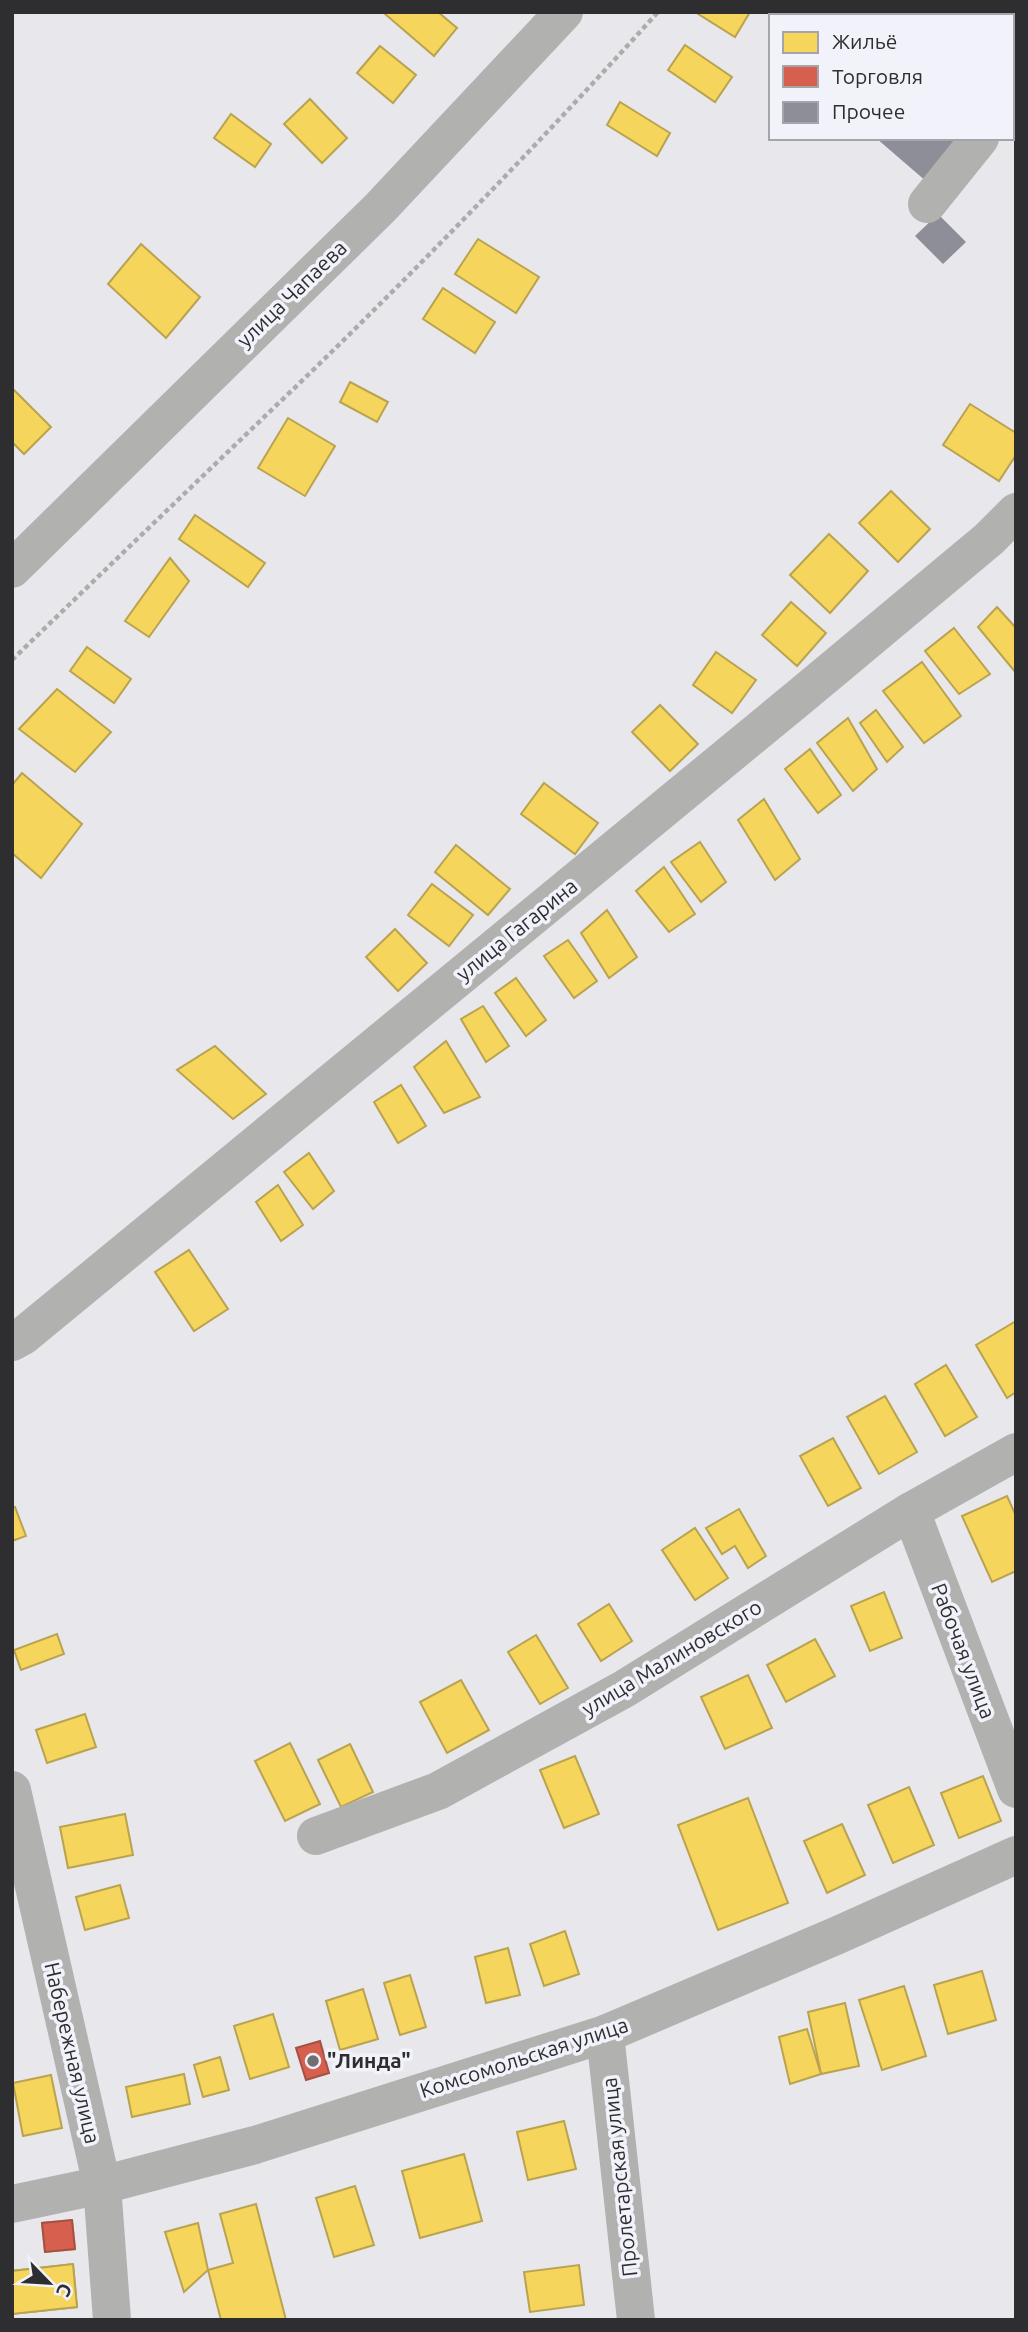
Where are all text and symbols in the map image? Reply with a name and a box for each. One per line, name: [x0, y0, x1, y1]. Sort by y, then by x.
legend: [769, 14, 1014, 140]
text: Жильё: [832, 29, 897, 53]
text: Торговля: [832, 64, 923, 88]
text: Прочее: [832, 99, 905, 123]
street label: улица Чапаева: [232, 235, 351, 352]
street label: улица Гагарина: [451, 873, 582, 985]
street label: Рабочая улица: [927, 1580, 1001, 1722]
street label: улица Малиновского: [577, 1594, 766, 1720]
street label: Набережная улица: [40, 1960, 106, 2146]
street label: Комсомольская улица: [416, 2012, 631, 2102]
place label: "Линда": [327, 2048, 411, 2072]
marker: "Линда": [305, 2053, 321, 2069]
street label: Пролетарская улица: [597, 2076, 641, 2278]
north arrow: [14, 2248, 84, 2318]
text: С: [52, 2280, 77, 2300]

